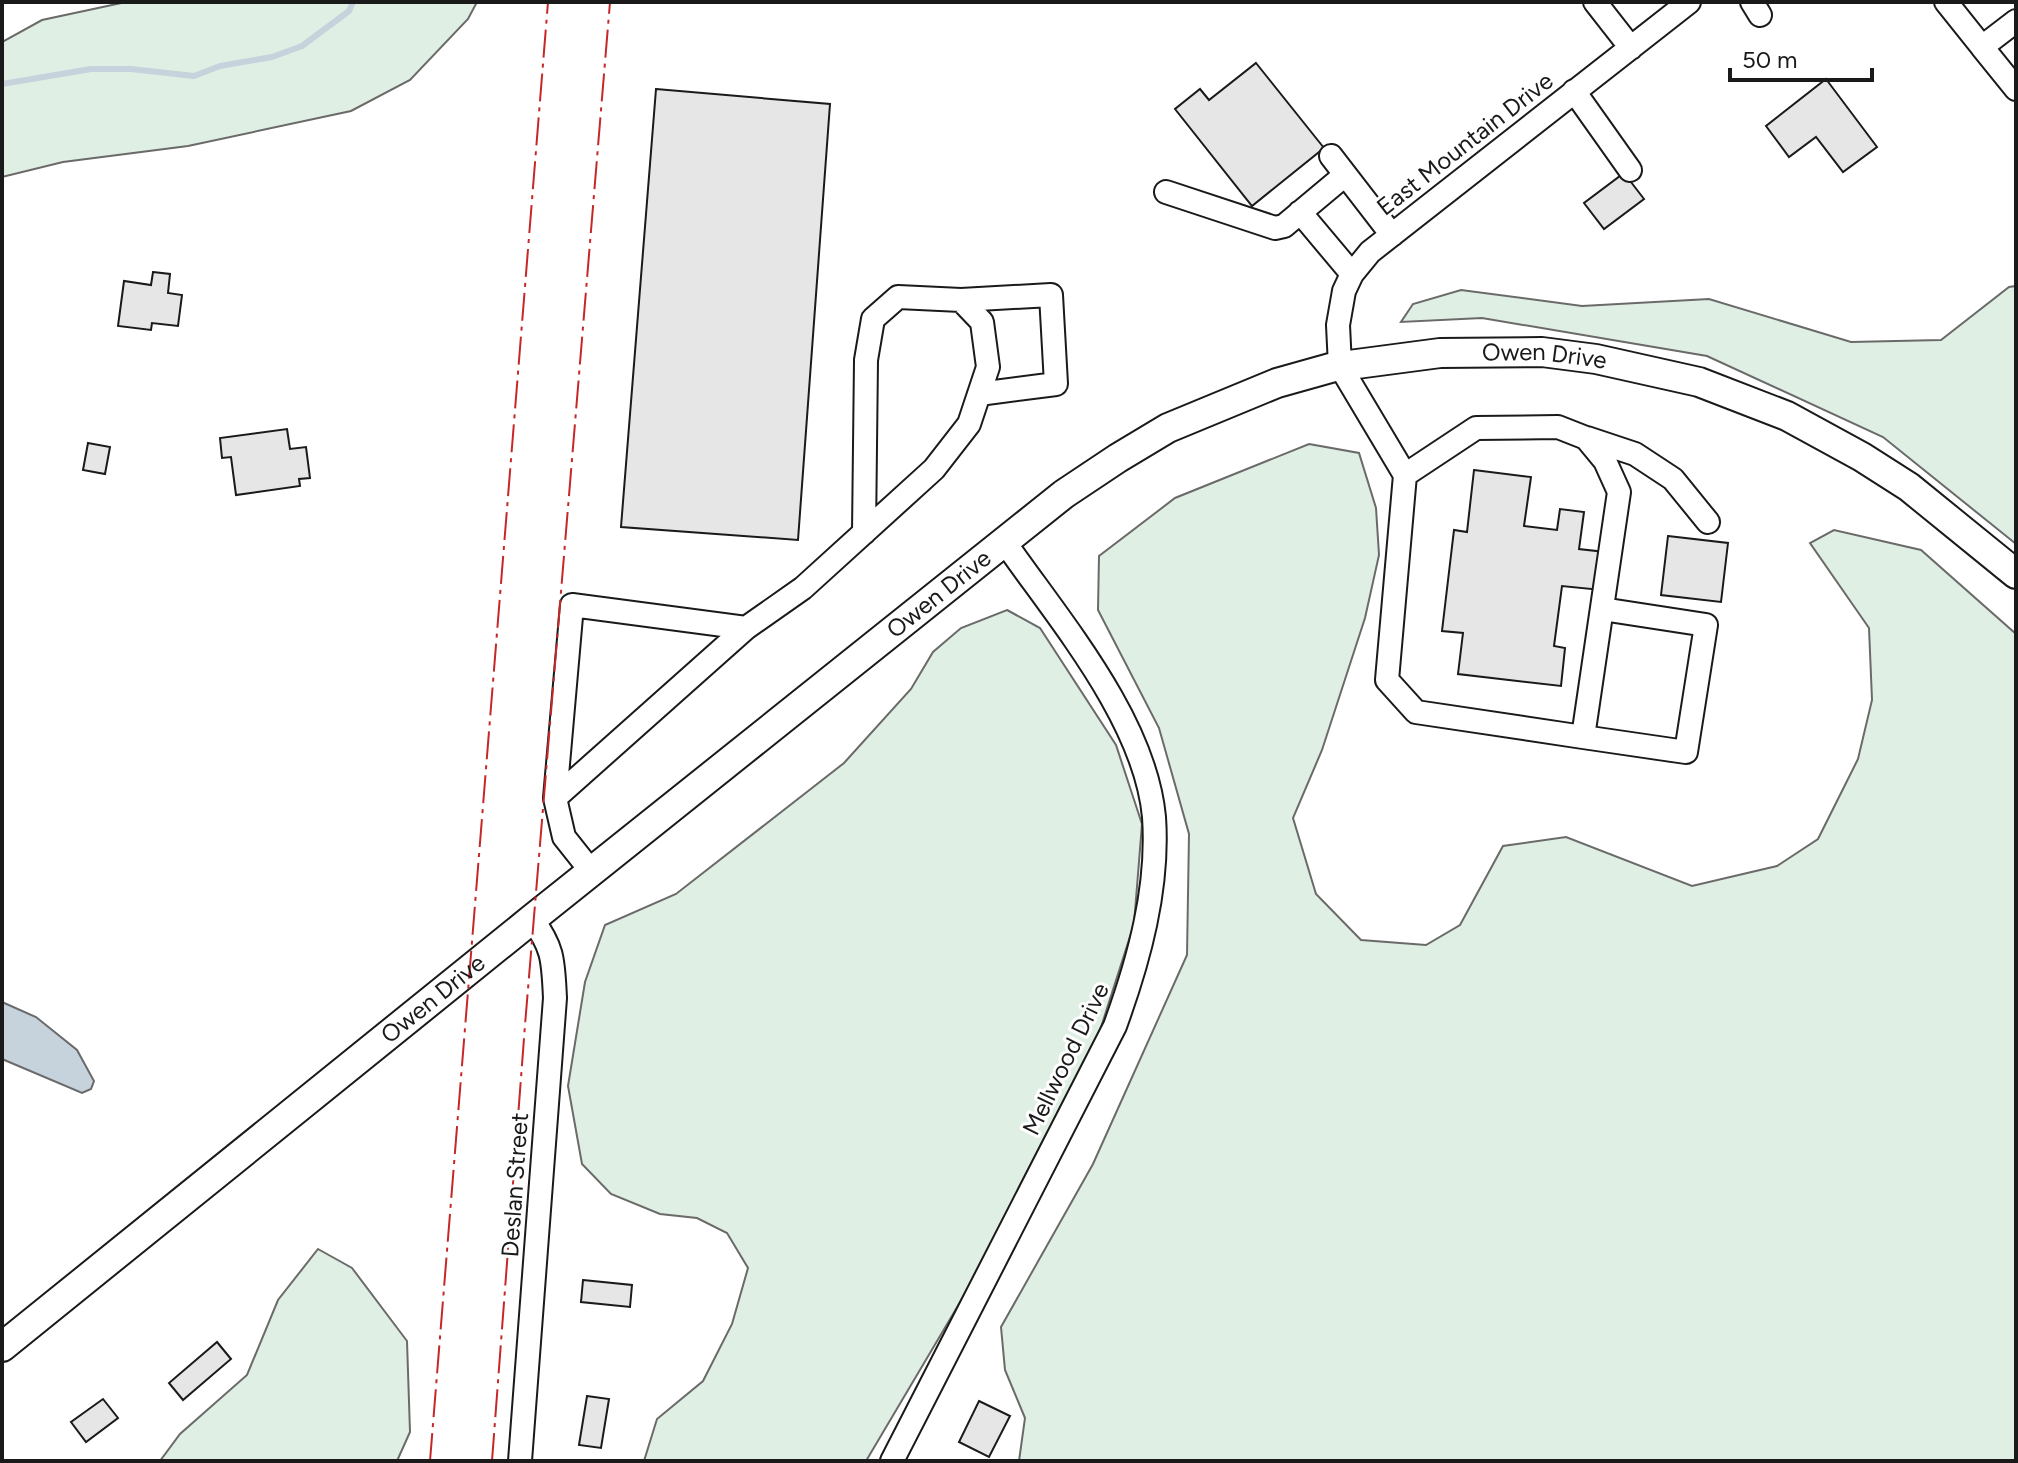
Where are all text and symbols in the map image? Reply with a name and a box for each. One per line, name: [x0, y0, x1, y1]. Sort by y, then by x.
scale bar: [1730, 32, 1872, 82]
text: 50 m: [1742, 45, 1798, 74]
street label: East Mountain Drive: [1371, 66, 1558, 221]
street label: Owen Drive: [1482, 337, 1610, 375]
street label: Owen Drive: [881, 543, 997, 644]
street label: Owen Drive: [375, 948, 490, 1049]
street label: Mellwood Drive: [1016, 978, 1115, 1140]
street label: Deslan Street: [495, 1112, 534, 1258]

